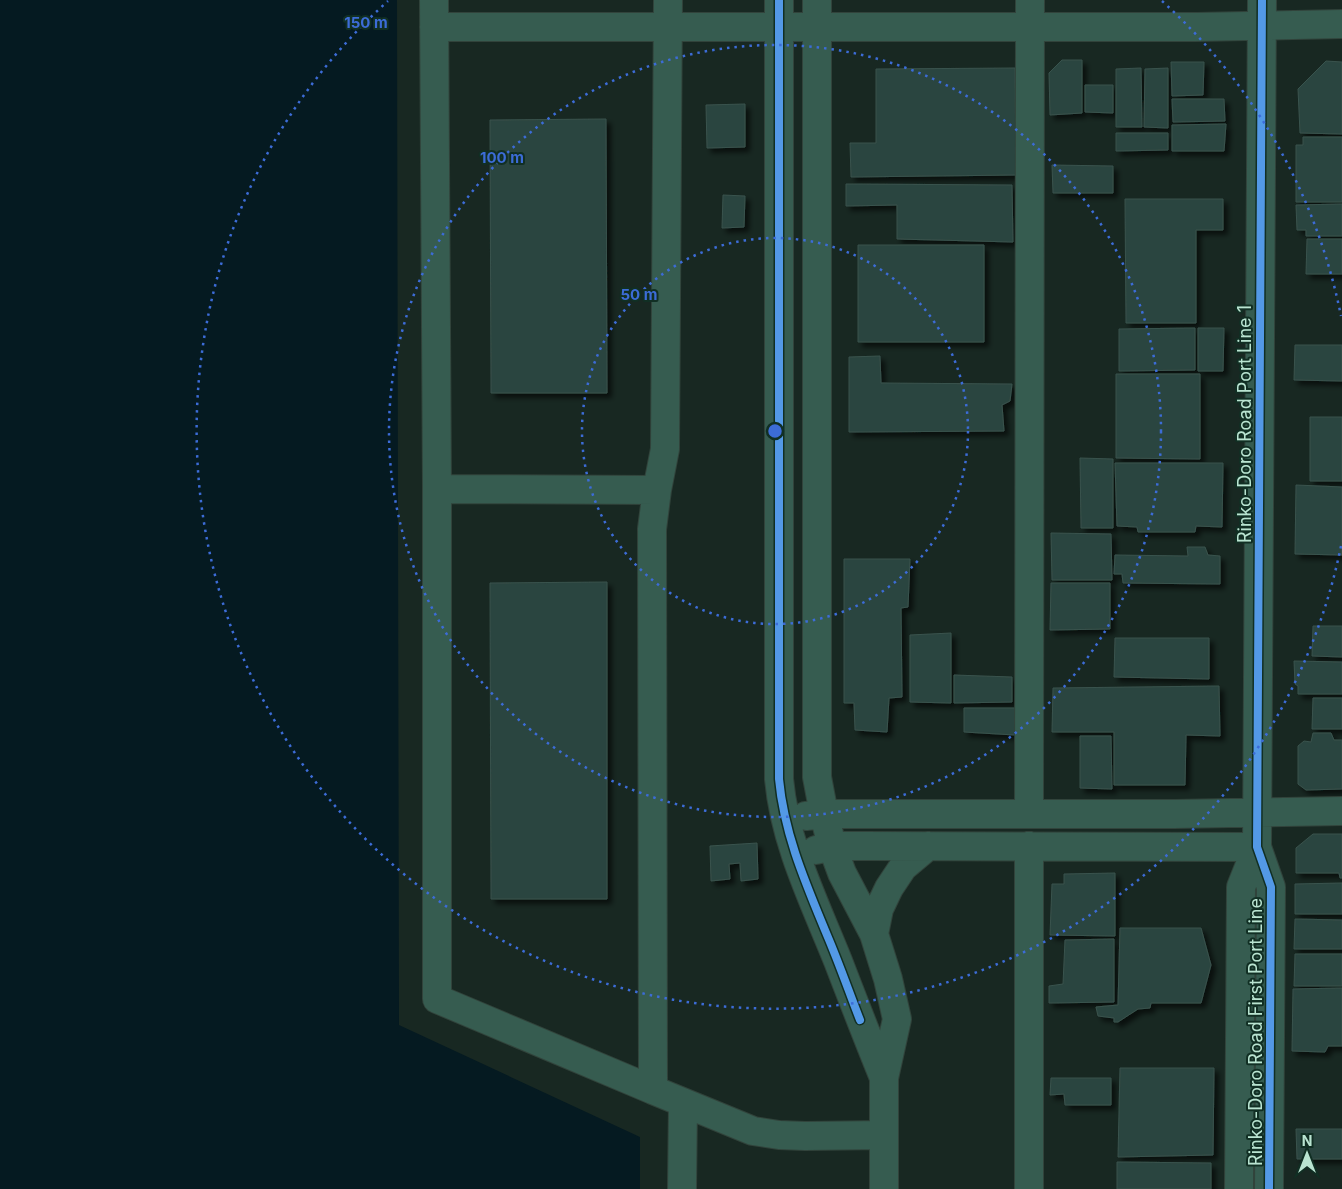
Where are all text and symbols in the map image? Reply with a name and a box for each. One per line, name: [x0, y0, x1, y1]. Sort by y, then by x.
text: 150 m: [344, 13, 388, 32]
text: 100 m: [480, 148, 524, 167]
text: 50 m: [621, 285, 657, 304]
street label: Rinko-Doro Road Port Line 1: [1234, 305, 1255, 543]
centre of rings: [766, 422, 784, 440]
street label: Rinko-Doro Road First Port Line: [1245, 898, 1266, 1166]
north arrow: [1282, 1129, 1332, 1179]
text: N: [1302, 1132, 1312, 1149]

